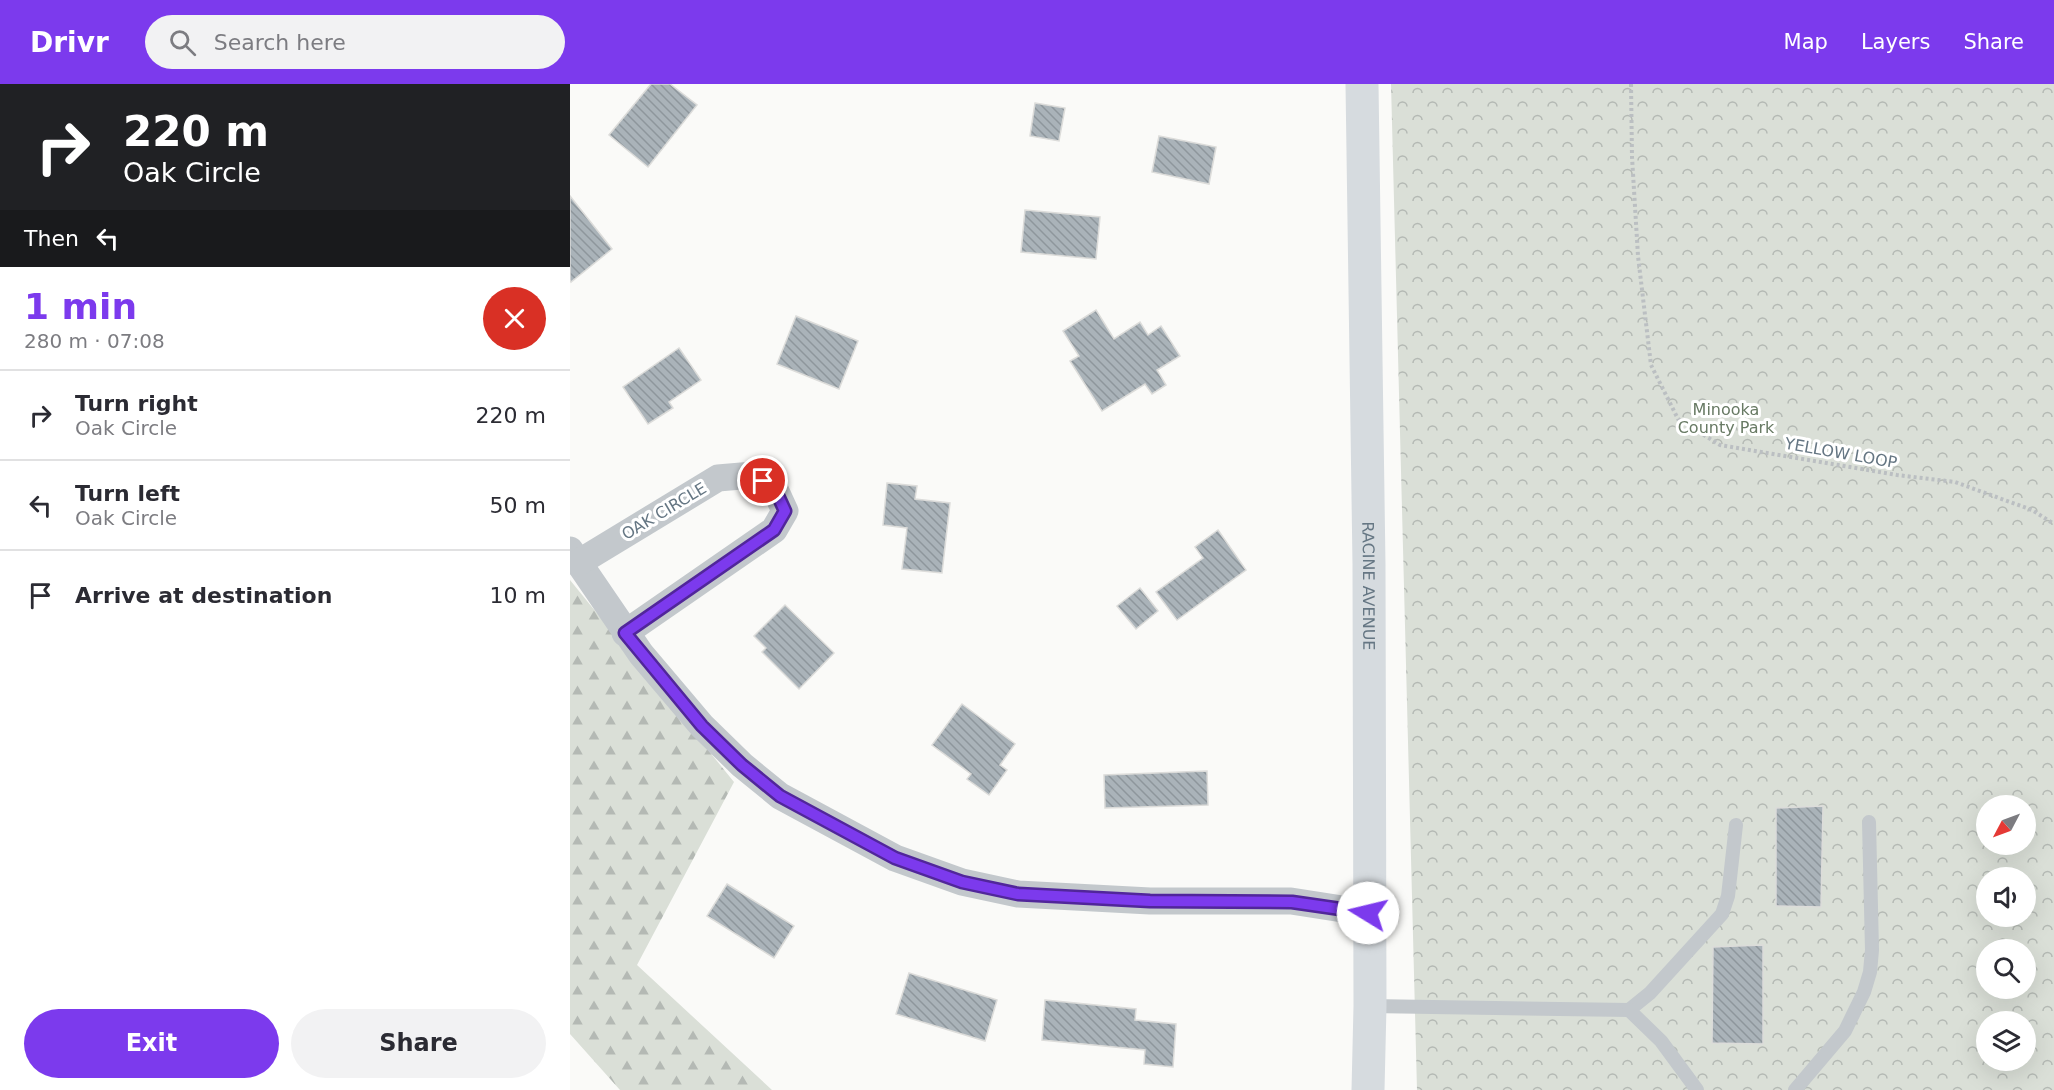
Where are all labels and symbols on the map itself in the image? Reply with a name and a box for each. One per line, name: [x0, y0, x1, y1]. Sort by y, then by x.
park label: Minooka County Park: [1678, 400, 1775, 437]
street label: YELLOW LOOP: [1782, 434, 1899, 472]
pin: [737, 455, 788, 506]
street label: OAK CIRCLE: [618, 478, 710, 544]
street label: RACINE AVENUE: [1359, 521, 1379, 650]
north arrow: [1976, 795, 2036, 855]
position arrow: [1336, 881, 1400, 945]

